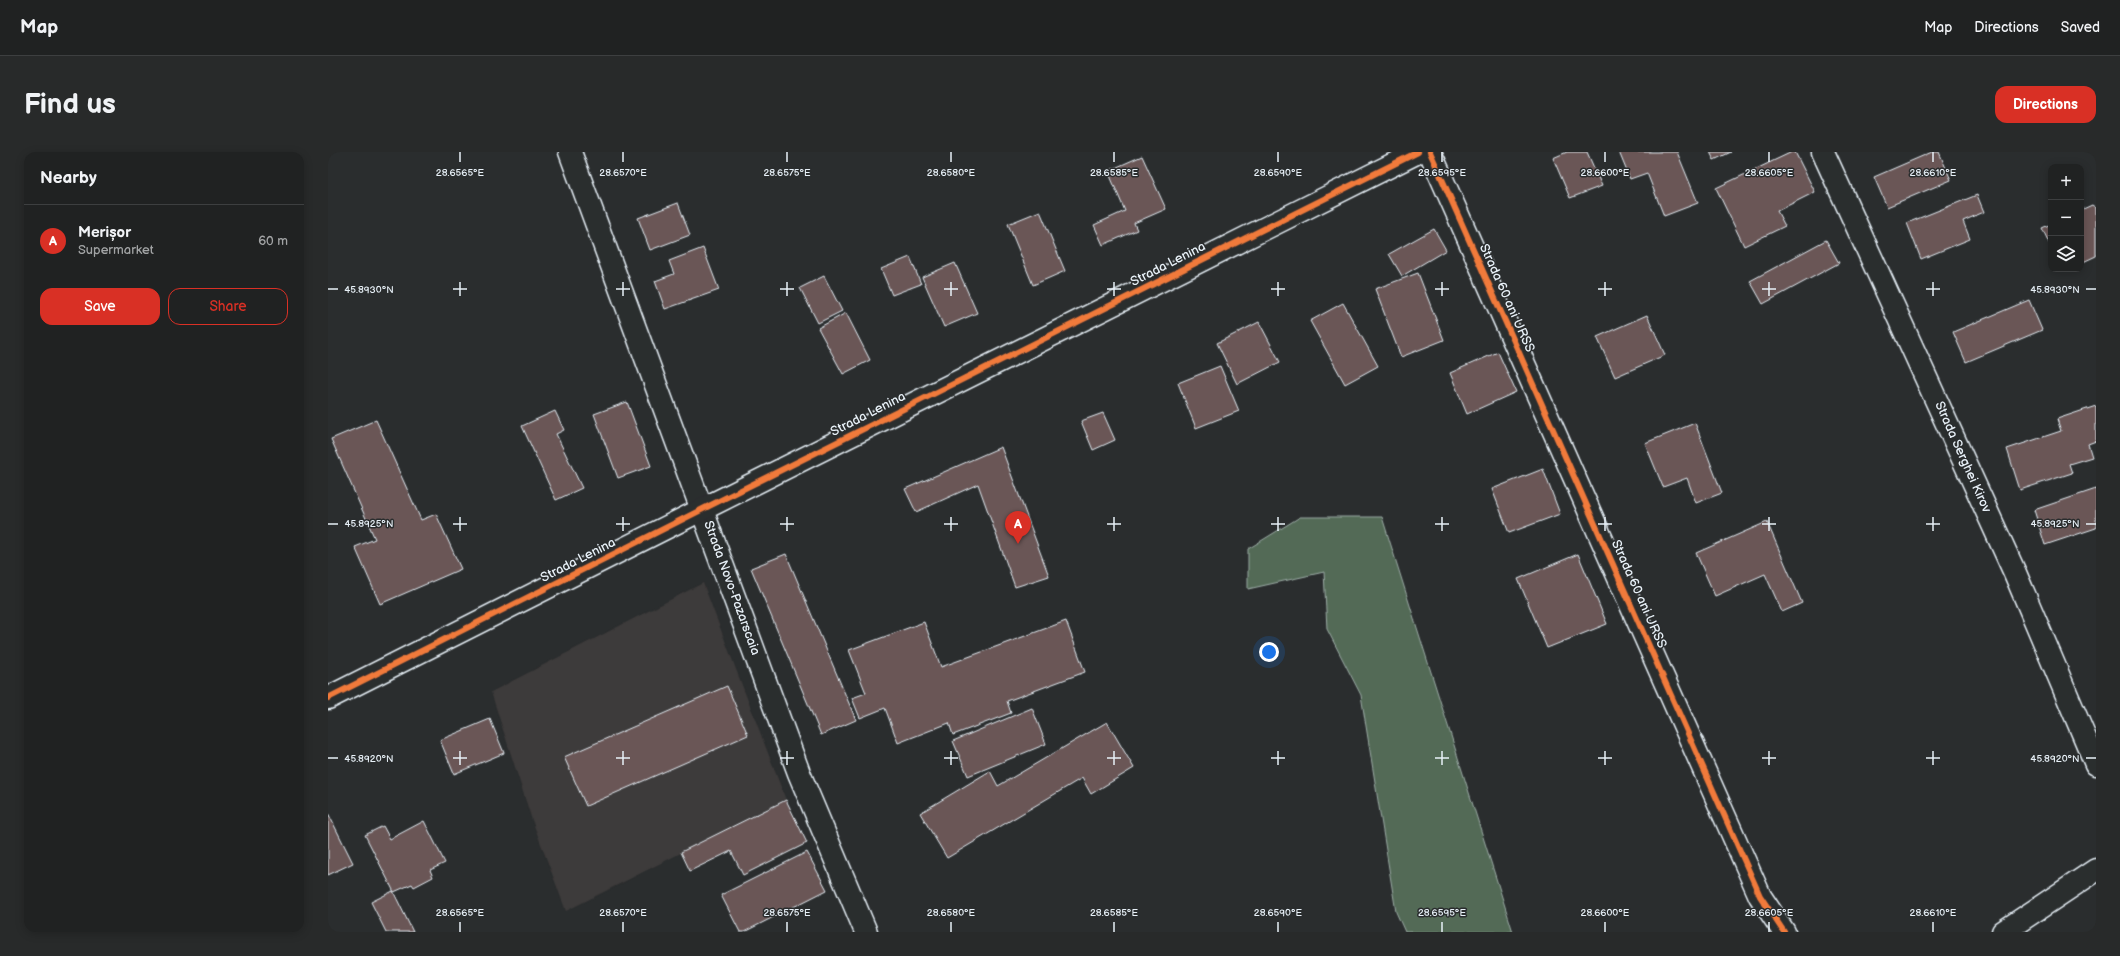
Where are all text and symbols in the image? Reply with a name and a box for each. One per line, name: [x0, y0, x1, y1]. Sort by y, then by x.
text: Map: [20, 16, 58, 39]
text: Map: [1924, 19, 1952, 36]
text: Directions: [1974, 19, 2039, 36]
text: Saved: [2061, 19, 2100, 36]
button: Directions: [1995, 86, 2096, 123]
text: Find us: [24, 88, 116, 121]
map controls: [2048, 164, 2084, 272]
button: +: [2048, 164, 2084, 200]
text: 28.6565°E: [436, 167, 485, 179]
text: 28.6570°E: [599, 167, 647, 179]
text: 28.6575°E: [763, 167, 811, 179]
text: 28.6580°E: [927, 167, 976, 179]
text: 28.6585°E: [1090, 167, 1138, 179]
text: 28.6590°E: [1254, 167, 1303, 179]
text: 28.6595°E: [1418, 167, 1466, 179]
text: 28.6600°E: [1581, 167, 1630, 179]
text: 28.6605°E: [1745, 167, 1794, 179]
text: 28.6610°E: [1910, 167, 1957, 179]
text: Nearby: [40, 168, 97, 188]
button: −: [2048, 200, 2084, 236]
text: Merișor: [78, 223, 131, 242]
text: A: [49, 233, 57, 249]
text: 60 m: [258, 233, 288, 249]
button: layers: [2048, 236, 2084, 272]
street label: Strada Lenina: [1128, 238, 1208, 290]
street label: Strada 60 ani URSS: [1476, 241, 1538, 355]
text: Supermarket: [78, 242, 154, 258]
text: 45.8930°N: [344, 284, 394, 296]
text: 45.8930°N: [2030, 284, 2080, 296]
button: Save: [40, 288, 160, 325]
button: Share: [168, 288, 288, 325]
street label: Strada Lenina: [828, 388, 908, 440]
street label: Strada Serghei Kirov: [1931, 399, 1995, 516]
pin: A: [1005, 511, 1031, 544]
text: 45.8925°N: [344, 518, 394, 530]
text: 45.8925°N: [2030, 518, 2080, 530]
street label: Strada Novo-Pazarscaia: [700, 519, 764, 657]
street label: Strada Lenina: [538, 534, 618, 586]
street label: Strada 60 ani URSS: [1608, 537, 1670, 651]
your location: [1259, 642, 1279, 662]
text: 45.8920°N: [344, 753, 394, 765]
text: 45.8920°N: [2030, 753, 2080, 765]
text: 28.6565°E: [436, 907, 485, 919]
text: 28.6570°E: [599, 907, 647, 919]
text: 28.6575°E: [763, 907, 811, 919]
text: 28.6580°E: [927, 907, 976, 919]
text: 28.6585°E: [1090, 907, 1138, 919]
text: 28.6590°E: [1254, 907, 1303, 919]
text: 28.6595°E: [1418, 907, 1466, 919]
text: 28.6600°E: [1581, 907, 1630, 919]
text: 28.6605°E: [1745, 907, 1794, 919]
text: 28.6610°E: [1910, 907, 1957, 919]

